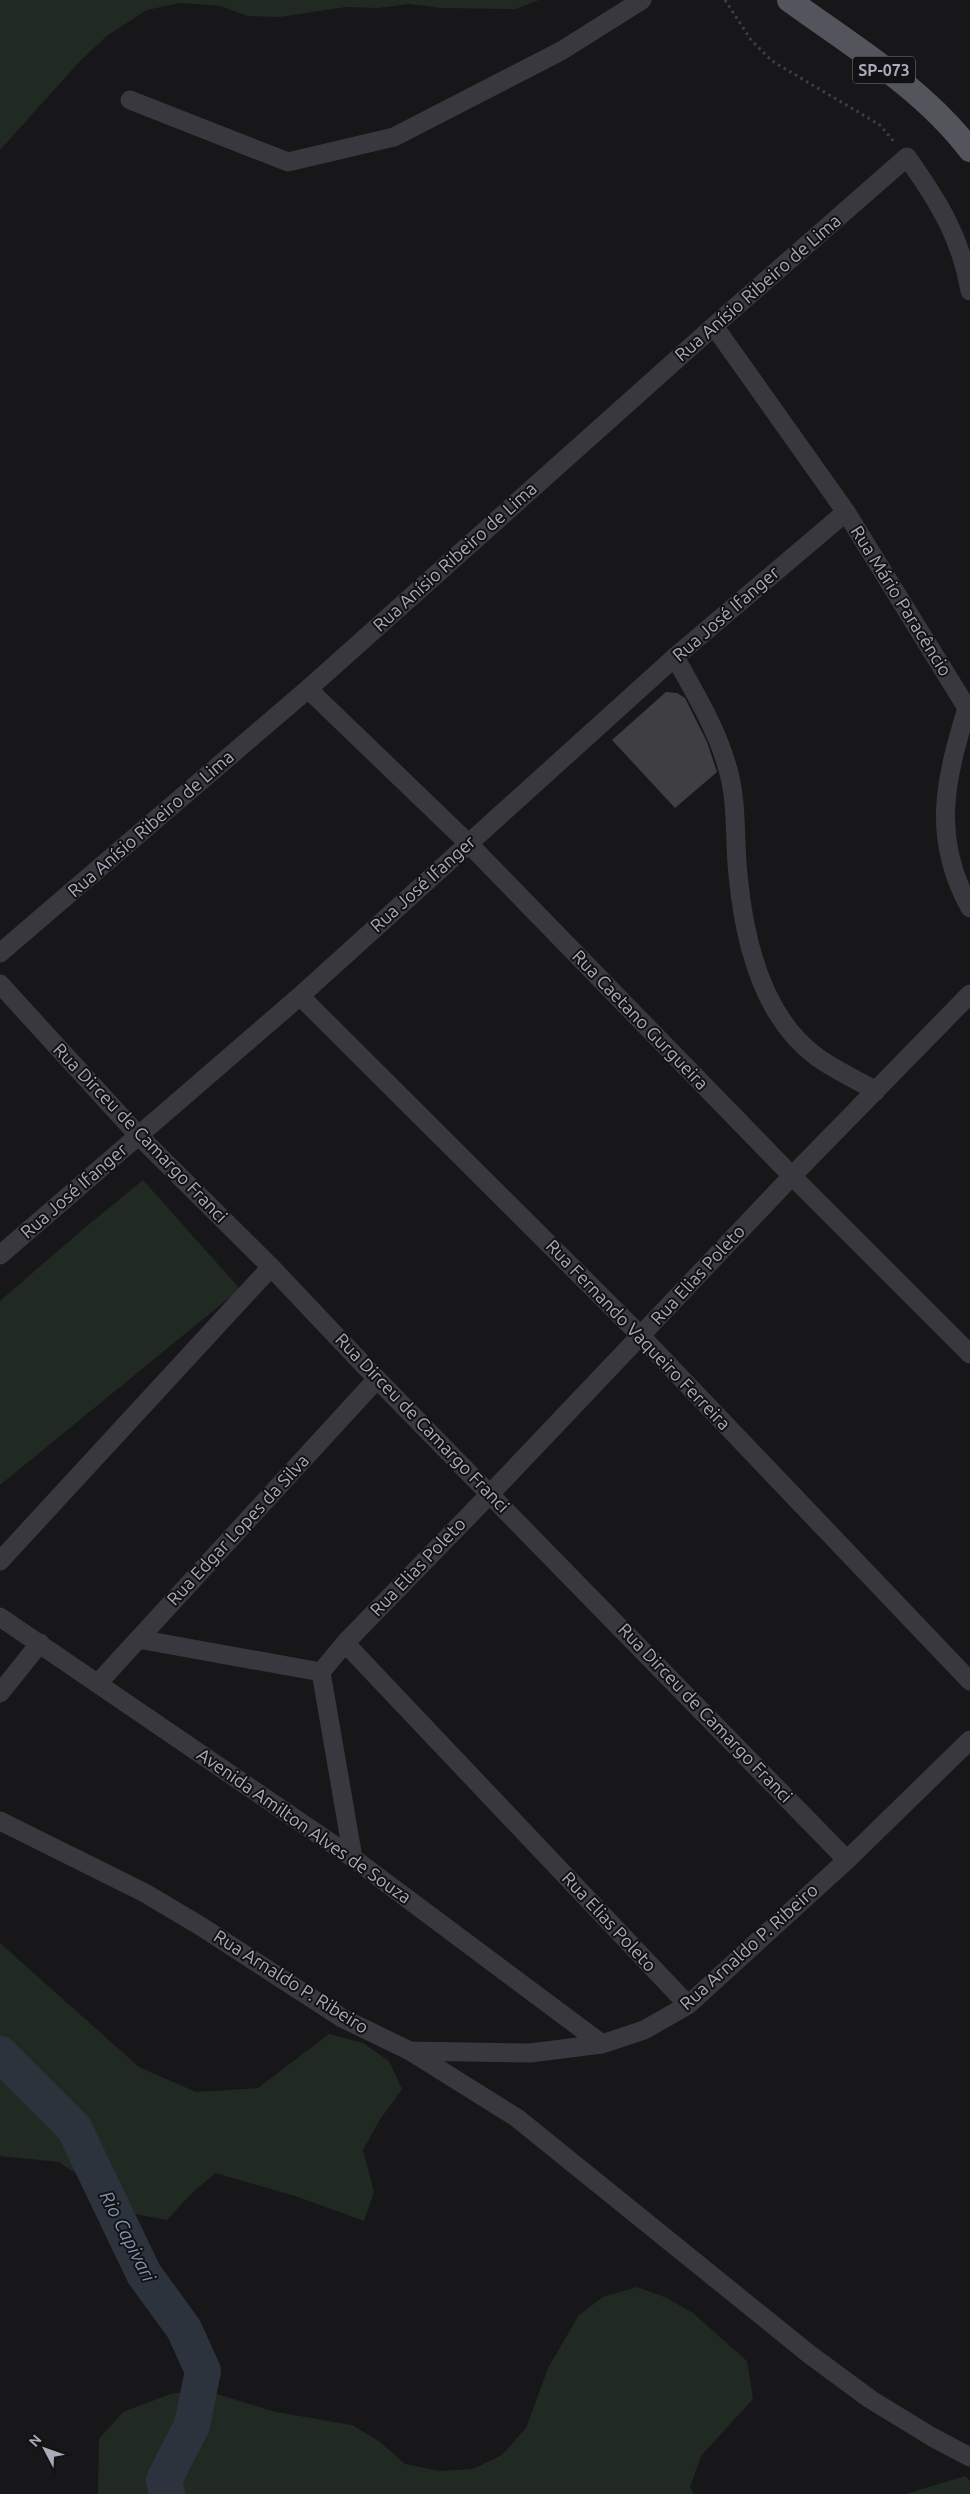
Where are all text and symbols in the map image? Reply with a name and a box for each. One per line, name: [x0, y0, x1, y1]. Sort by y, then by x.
road number: SP-073: [853, 56, 915, 84]
street label: Rua Anísio Ribeiro de Lima: [670, 210, 844, 365]
street label: Rua Anísio Ribeiro de Lima: [369, 478, 540, 635]
street label: Rua Mário Paracêncio: [847, 522, 956, 679]
street label: Rua José Ifanger: [668, 562, 783, 665]
street label: Rua Anísio Ribeiro de Lima: [63, 746, 237, 901]
street label: Rua José Ifanger: [366, 831, 479, 936]
street label: Rua Caetano Gurgueira: [569, 945, 713, 1093]
street label: Rua Dirceu de Camargo Franci: [50, 1039, 232, 1226]
street label: Rua José Ifanger: [16, 1139, 131, 1242]
street label: Rua Elias Poleto: [646, 1220, 748, 1328]
street label: Rua Fernando Vaqueiro Ferreira: [542, 1235, 735, 1433]
street label: Rua Dirceu de Camargo Franci: [332, 1329, 514, 1516]
street label: Rua Edgar Lopes da Silva: [162, 1450, 312, 1609]
street label: Rua Elias Poleto: [365, 1513, 469, 1619]
street label: Rua Dirceu de Camargo Franci: [615, 1619, 797, 1806]
street label: Avenida Amilton Alves de Souza: [194, 1743, 415, 1907]
street label: Rua Elias Poleto: [559, 1867, 661, 1975]
street label: Rua Arnaldo P. Ribeiro: [675, 1879, 821, 2013]
street label: Rua Arnaldo P. Ribeiro: [211, 1925, 372, 2037]
water label: Rio Capivari: [96, 2187, 161, 2286]
north arrow: [20, 2424, 70, 2474]
text: N: [26, 2431, 45, 2450]

